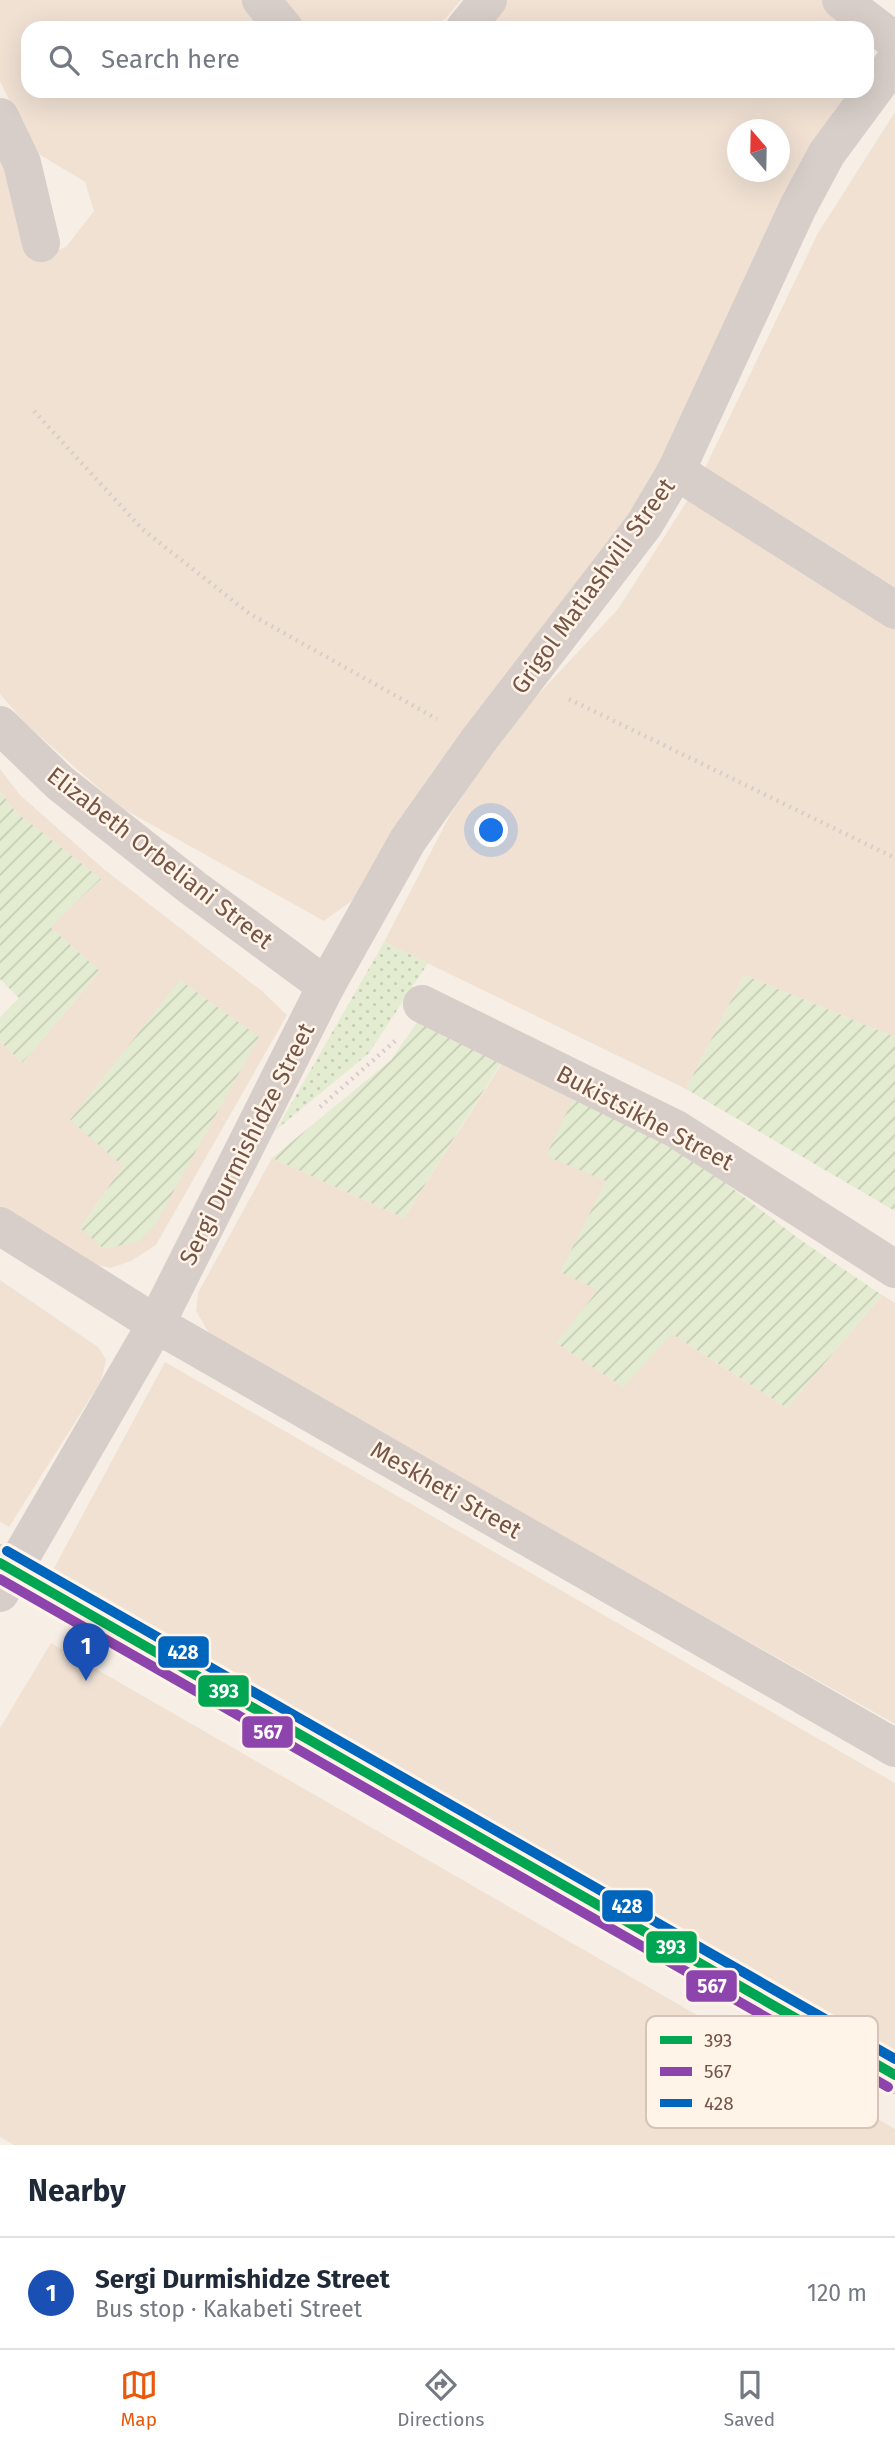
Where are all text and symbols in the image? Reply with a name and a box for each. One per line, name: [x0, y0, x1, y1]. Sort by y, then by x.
search box: [21, 21, 874, 98]
icon: search: [45, 41, 83, 79]
text: Search here: [101, 44, 240, 75]
north arrow: [727, 119, 790, 182]
street label: Grigol Matiashvili Street: [505, 472, 681, 699]
street label: Elizabeth Orbeliani Street: [42, 761, 279, 955]
your location: [474, 813, 508, 847]
street label: Sergi Durmishidze Street: [174, 1018, 320, 1270]
street label: Bukistsikhe Street: [552, 1060, 739, 1177]
street label: Meskheti Street: [366, 1436, 527, 1545]
pin: 1: [63, 1623, 109, 1681]
line badge: 428: [157, 1635, 210, 1669]
text: 428: [167, 1641, 199, 1664]
line badge: 393: [197, 1674, 250, 1708]
text: 393: [208, 1680, 239, 1703]
line badge: 567: [241, 1715, 294, 1749]
text: 567: [253, 1721, 283, 1744]
line badge: 428: [601, 1889, 654, 1923]
text: 428: [611, 1895, 643, 1918]
line badge: 393: [645, 1930, 698, 1964]
text: 393: [655, 1936, 686, 1959]
line badge: 567: [685, 1969, 738, 2003]
text: 567: [697, 1975, 727, 1998]
legend: [646, 2016, 878, 2128]
text: 393: [704, 2029, 732, 2052]
text: 567: [704, 2060, 732, 2083]
text: 428: [704, 2092, 734, 2115]
text: Nearby: [28, 2173, 126, 2209]
text: Sergi Durmishidze Street: [95, 2264, 390, 2295]
text: 1: [46, 2279, 56, 2307]
text: 120 m: [807, 2279, 867, 2307]
text: Bus stop · Kakabeti Street: [95, 2295, 362, 2323]
tab: Map: [120, 2366, 158, 2431]
tab: Directions: [397, 2366, 484, 2431]
tab: Saved: [724, 2366, 775, 2431]

